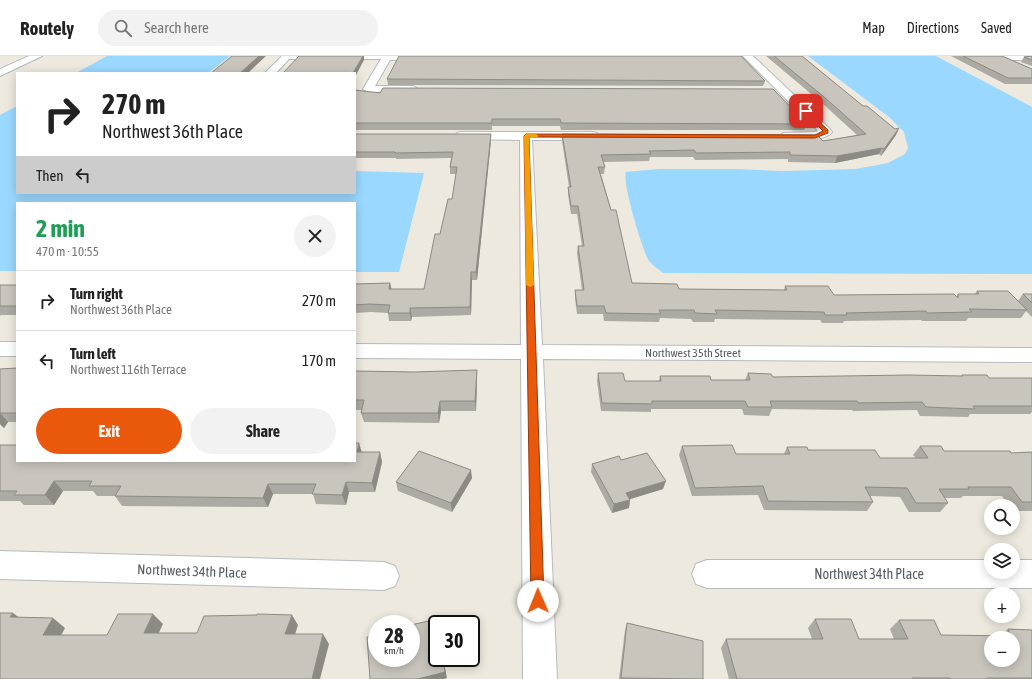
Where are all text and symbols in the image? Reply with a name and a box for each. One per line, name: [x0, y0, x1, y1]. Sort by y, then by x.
search box: [98, 10, 378, 46]
text: Routely: [20, 17, 74, 39]
icon: search: [112, 17, 134, 39]
text: Search here: [144, 19, 209, 36]
text: Map: [862, 20, 885, 36]
text: Directions: [907, 20, 959, 36]
text: Saved: [981, 20, 1012, 36]
icon: right: [36, 88, 88, 140]
text: 270 m: [102, 88, 165, 120]
pin: [789, 94, 823, 128]
icon: arrive: [795, 100, 817, 122]
text: Northwest 36th Place: [102, 121, 243, 142]
icon: left: [72, 164, 94, 186]
text: Then: [36, 167, 64, 184]
text: 2 min: [36, 215, 85, 242]
button: close: [294, 215, 336, 257]
text: 470 m · 10:55: [36, 244, 99, 259]
text: Turn right: [70, 285, 123, 302]
icon: right: [36, 290, 58, 312]
text: 270 m: [302, 292, 336, 309]
text: Northwest 36th Place: [70, 302, 172, 317]
text: Turn left: [70, 345, 116, 362]
street label: Northwest 35th Street: [645, 346, 741, 360]
icon: left: [36, 350, 58, 372]
text: 170 m: [302, 352, 336, 369]
text: Northwest 116th Terrace: [70, 362, 186, 377]
button: Exit: [36, 408, 182, 454]
button: Share: [190, 408, 336, 454]
map controls: [984, 499, 1020, 667]
button: search: [984, 499, 1020, 535]
button: layers: [984, 543, 1020, 579]
street label: Northwest 34th Place: [137, 561, 247, 581]
street label: Northwest 34th Place: [814, 566, 924, 582]
position arrow: [517, 580, 559, 622]
button: +: [984, 587, 1020, 623]
speed limit sign: 30: [428, 615, 480, 667]
text: 28: [385, 624, 403, 647]
button: −: [984, 631, 1020, 667]
text: km/h: [384, 645, 404, 656]

